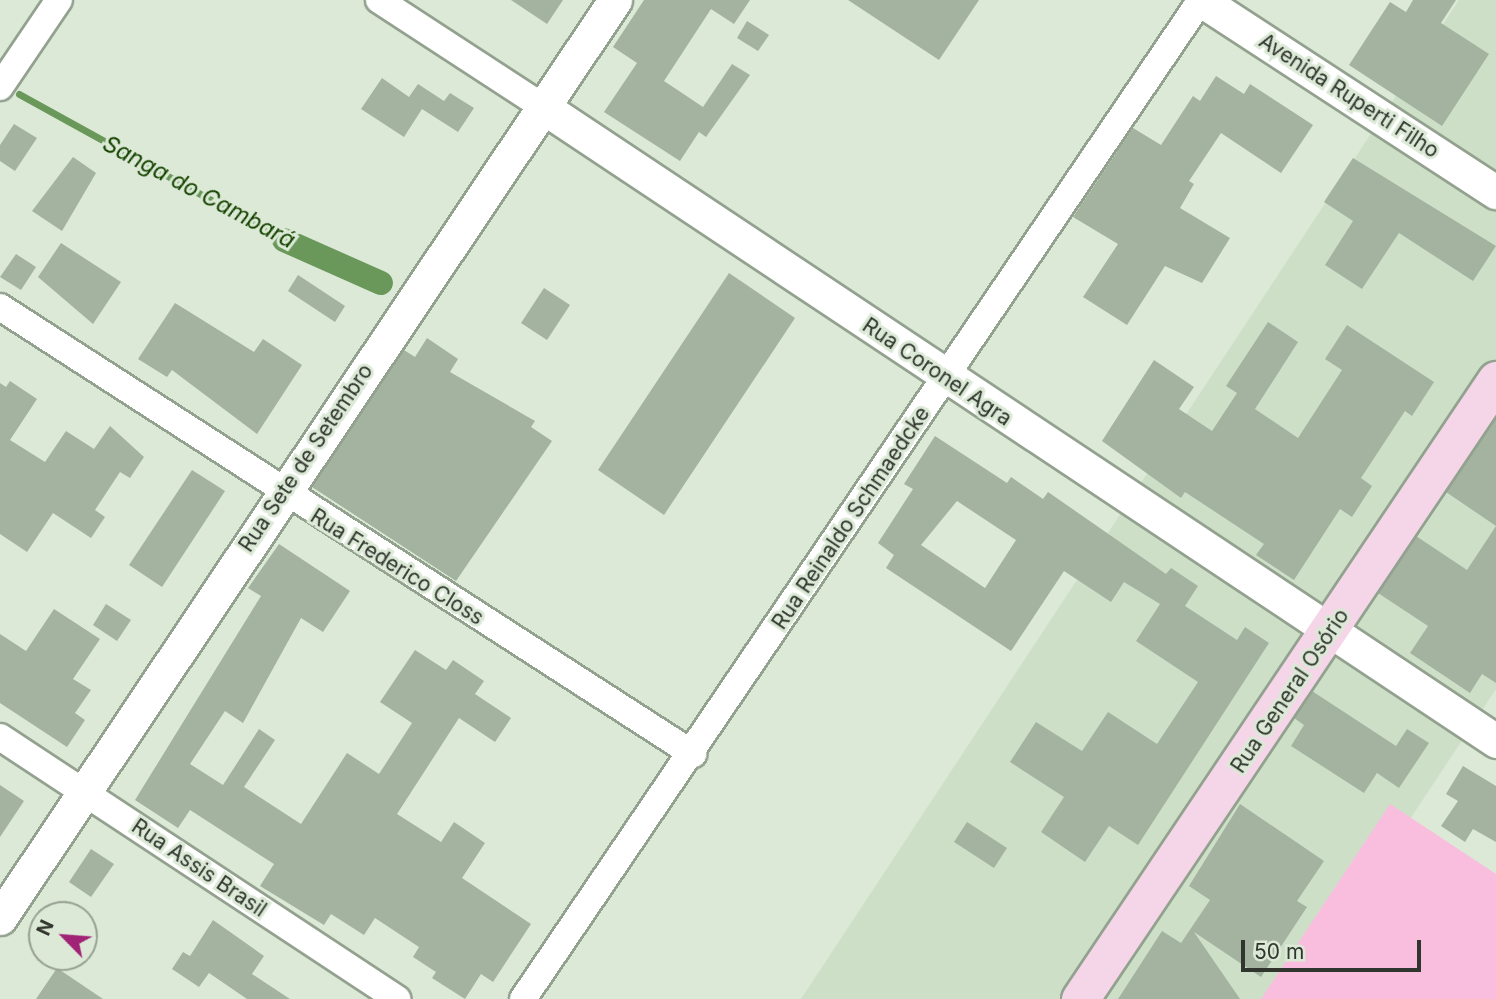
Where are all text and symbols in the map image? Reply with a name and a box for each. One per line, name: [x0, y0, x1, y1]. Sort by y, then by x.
street label: Avenida Ruperti Filho: [1254, 28, 1444, 164]
water label: Sanga do Cambará: [98, 130, 300, 254]
street label: Rua Coronel Agra: [858, 313, 1016, 431]
street label: Rua Sete de Setembro: [234, 359, 378, 557]
street label: Rua Reinaldo Schmaedcke: [767, 402, 935, 634]
street label: Rua Frederico Closs: [306, 504, 488, 630]
street label: Rua General Osório: [1226, 604, 1354, 778]
street label: Rua Assis Brasil: [127, 814, 271, 922]
north arrow: [28, 901, 98, 971]
text: N: [32, 916, 59, 939]
scale bar: [1244, 926, 1424, 970]
text: 50 m: [1254, 939, 1304, 964]

